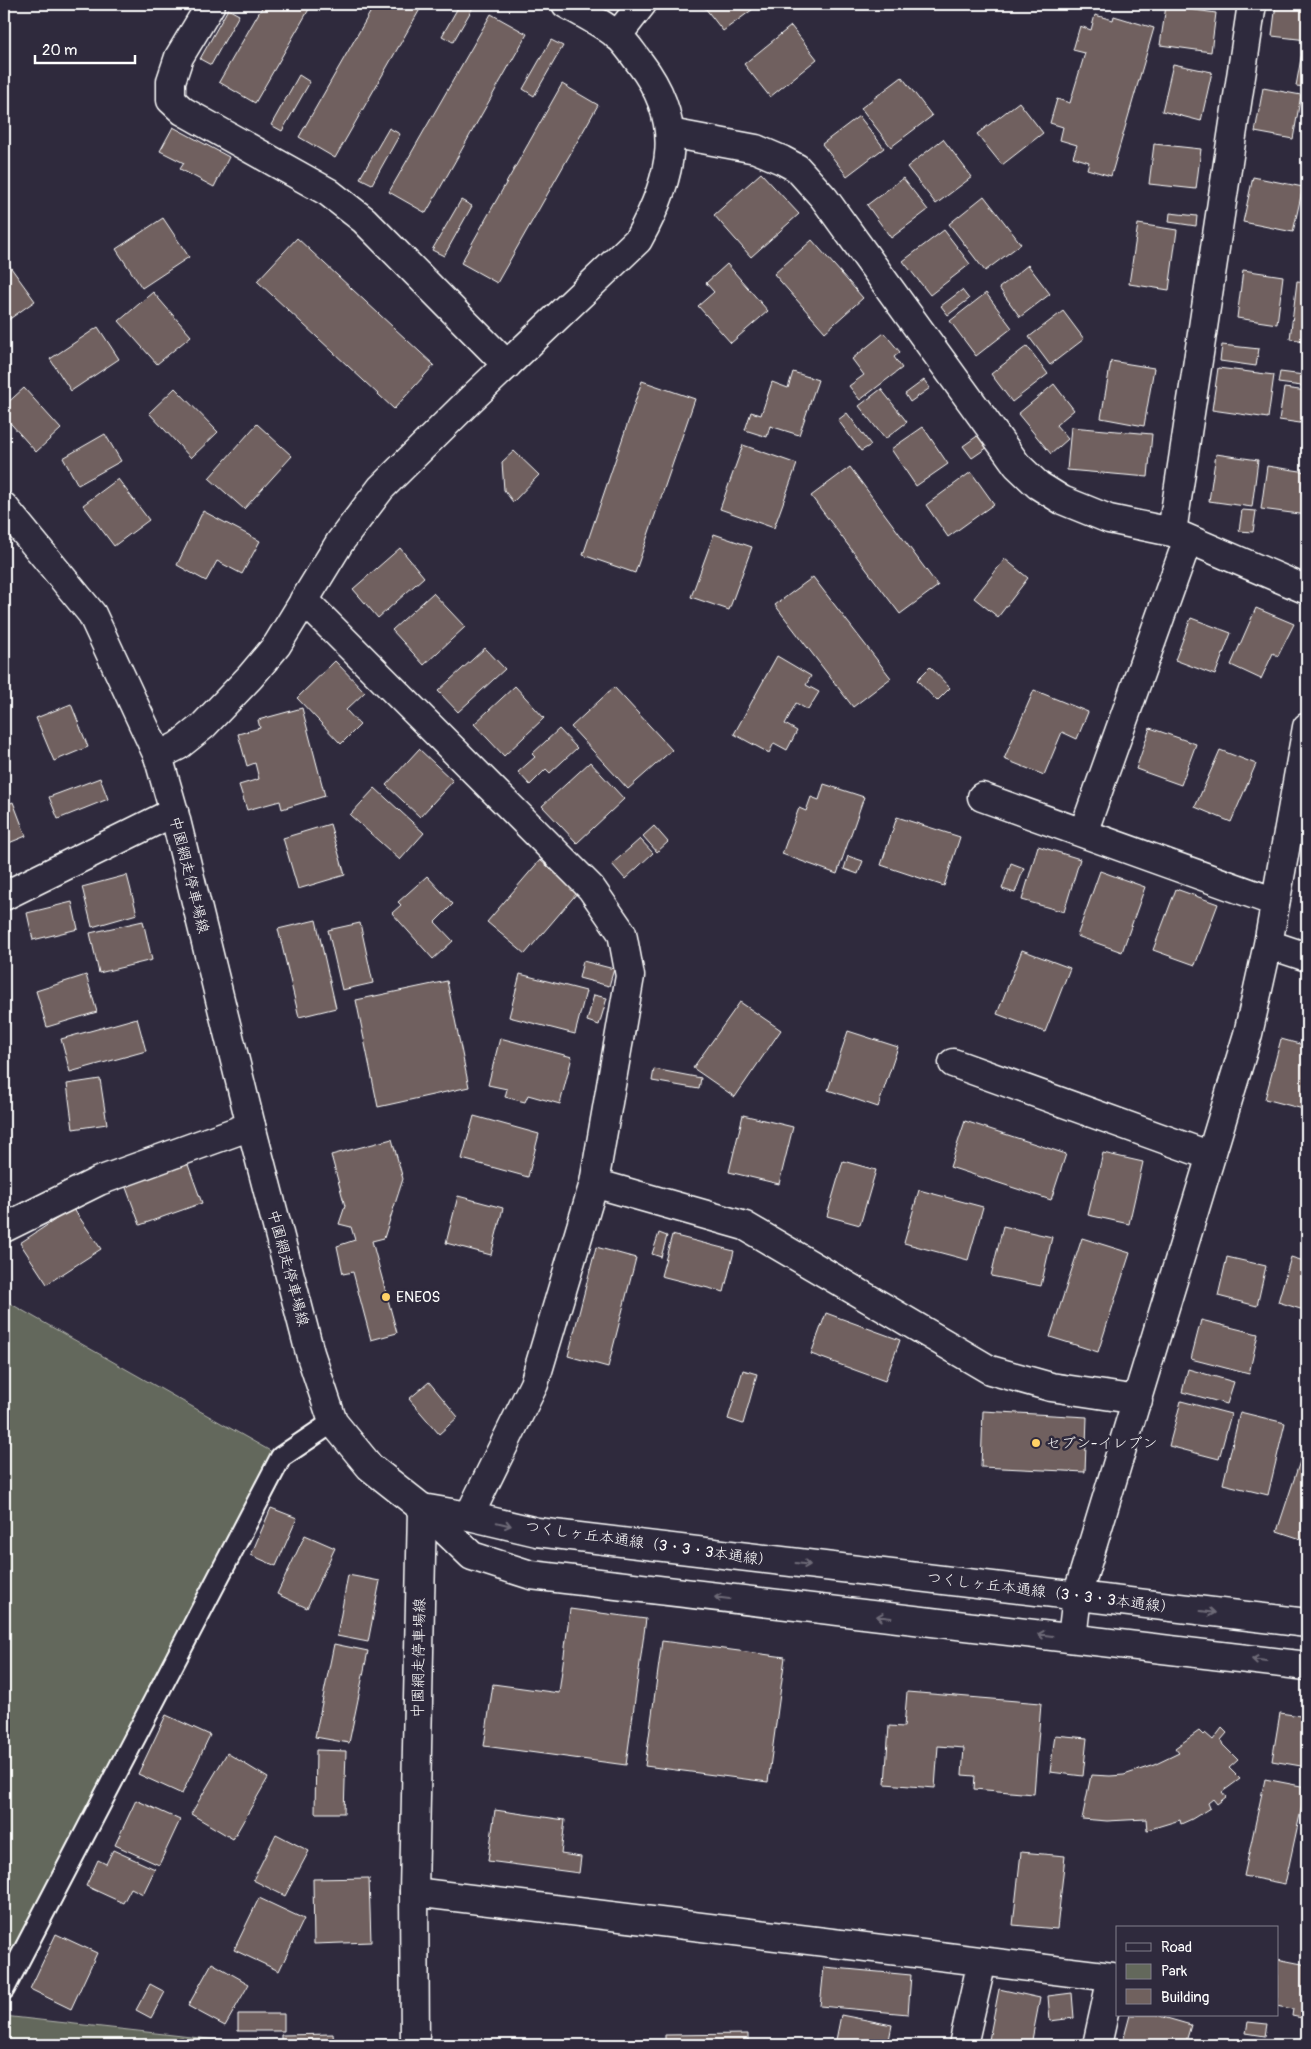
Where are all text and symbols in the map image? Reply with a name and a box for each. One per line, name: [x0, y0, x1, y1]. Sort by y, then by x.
scale bar: [35, 32, 135, 64]
text: 20 m: [42, 41, 77, 60]
street label: 中園網走停車場線: [165, 814, 213, 936]
street label: 中園網走停車場線: [263, 1208, 313, 1328]
place label: ENEOS: [396, 1288, 440, 1307]
marker: ENEOS: [380, 1291, 392, 1303]
place label: セブン-イレブン: [1046, 1434, 1157, 1453]
marker: セブン-イレブン: [1030, 1437, 1042, 1449]
street label: つくしヶ丘本通線（3・3・3本通線）: [524, 1517, 774, 1571]
one-way arrow: [495, 1520, 511, 1529]
one-way arrow: [795, 1559, 811, 1569]
street label: つくしヶ丘本通線（3・3・3本通線）: [926, 1568, 1176, 1618]
one-way arrow: [715, 1593, 731, 1603]
street label: 中園網走停車場線: [408, 1598, 430, 1718]
one-way arrow: [1200, 1607, 1216, 1617]
one-way arrow: [876, 1612, 892, 1622]
one-way arrow: [1038, 1630, 1054, 1640]
one-way arrow: [1251, 1655, 1267, 1665]
legend: [1116, 1926, 1278, 2016]
text: Road: [1161, 1938, 1192, 1957]
text: Park: [1161, 1962, 1188, 1981]
text: Building: [1161, 1988, 1209, 2007]

